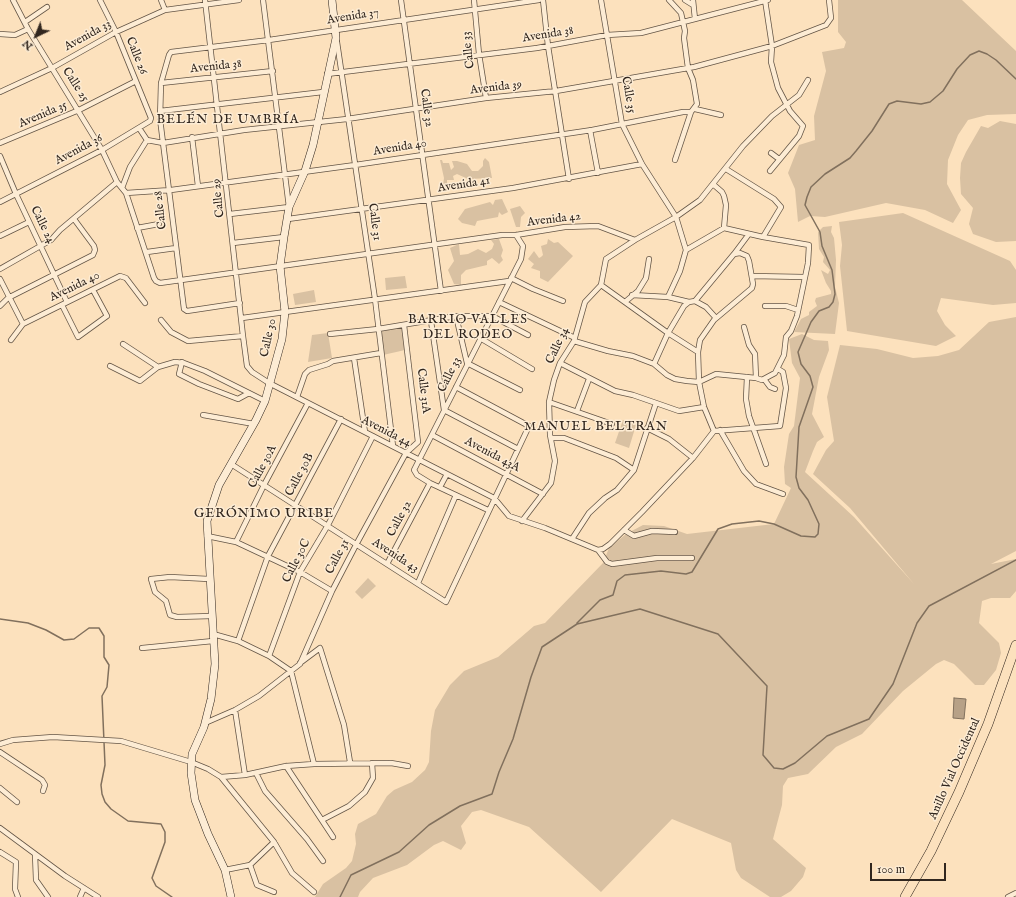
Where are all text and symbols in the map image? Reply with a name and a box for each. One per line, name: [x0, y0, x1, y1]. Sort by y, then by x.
street label: Avenida 37: [326, 6, 380, 28]
north arrow: [16, 16, 56, 56]
street label: Avenida 33: [62, 17, 114, 55]
street label: Avenida 38: [521, 24, 575, 46]
street label: Calle 33: [460, 31, 478, 69]
street label: Calle 26: [122, 35, 150, 77]
text: N: [20, 36, 36, 53]
street label: Avenida 38: [190, 57, 242, 77]
street label: Calle 25: [59, 65, 91, 105]
street label: Calle 35: [618, 75, 638, 115]
street label: Avenida 39: [469, 78, 523, 98]
street label: Calle 32: [416, 88, 436, 128]
street label: Avenida 35: [17, 98, 69, 132]
district label: BELÉN DE UMBRÍA: [156, 112, 300, 128]
street label: Avenida 36: [53, 131, 105, 169]
street label: Avenida 40: [372, 137, 428, 159]
street label: Avenida 41: [437, 174, 491, 196]
street label: Calle 29: [210, 178, 228, 218]
street label: Calle 28: [151, 190, 171, 230]
street label: Calle 31: [364, 203, 384, 241]
street label: Calle 24: [27, 204, 57, 246]
street label: Avenida 42: [526, 210, 582, 230]
street label: Avenida 40: [48, 269, 102, 305]
district label: BARRIO VALLES DEL RODEO: [408, 312, 528, 343]
street label: Calle 30: [258, 318, 280, 358]
street label: Calle 34: [543, 325, 573, 367]
street label: Calle 33: [435, 355, 465, 395]
street label: Calle 31A: [413, 368, 433, 414]
street label: Avenida 44: [359, 413, 413, 451]
district label: MANUEL BELTRAN: [524, 419, 668, 435]
street label: Avenida 43A: [462, 434, 522, 476]
street label: Calle 30A: [246, 443, 280, 491]
street label: Calle 30B: [283, 451, 317, 499]
street label: Calle 32: [385, 499, 415, 539]
district label: GERÓNIMO URIBE: [194, 506, 334, 522]
street label: Avenida 43: [369, 536, 421, 576]
street label: Calle 30C: [280, 537, 314, 585]
street label: Calle 31: [323, 537, 353, 577]
street label: Anillo Vial Occidental: [926, 716, 984, 822]
scale bar: [872, 855, 948, 881]
text: 100 m: [877, 862, 905, 877]

